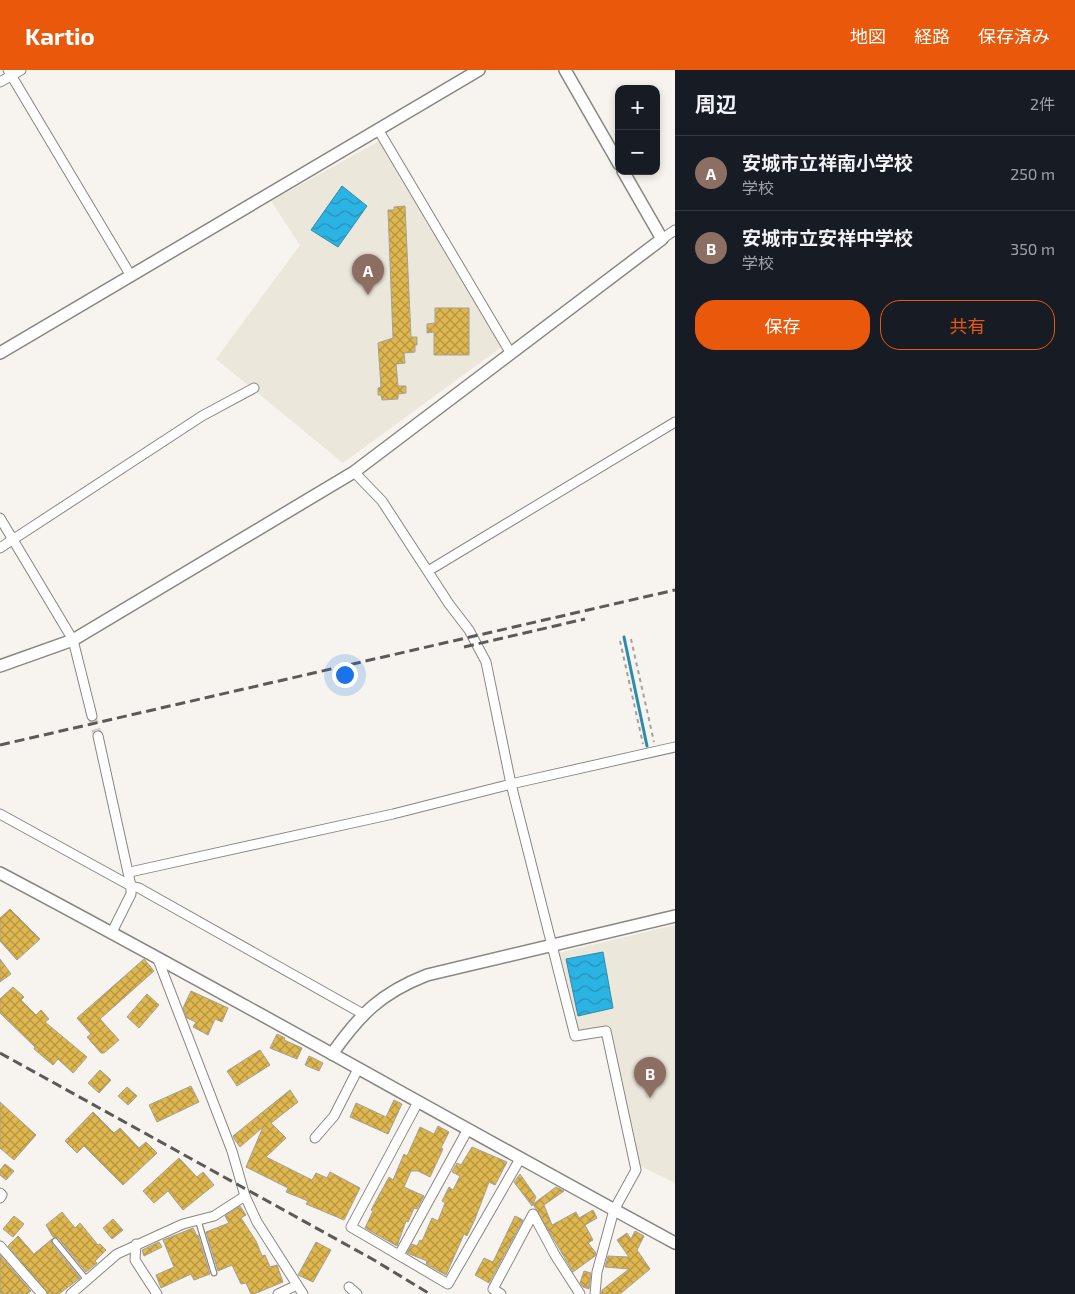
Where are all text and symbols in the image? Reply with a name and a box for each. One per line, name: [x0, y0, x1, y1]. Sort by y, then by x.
text: Kartio: [25, 21, 95, 50]
text: 地図: [850, 25, 886, 47]
text: 経路: [914, 25, 950, 47]
text: 保存済み: [978, 25, 1050, 47]
map controls: [615, 85, 660, 175]
button: +: [615, 85, 660, 130]
text: 周辺: [695, 91, 737, 116]
text: 2件: [1030, 94, 1055, 113]
button: −: [615, 130, 660, 175]
text: 安城市立祥南小学校: [742, 151, 913, 174]
text: A: [706, 164, 716, 183]
text: 250 m: [1010, 164, 1055, 183]
text: 学校: [742, 178, 774, 197]
text: 安城市立安祥中学校: [742, 226, 913, 249]
text: B: [706, 239, 716, 258]
text: 350 m: [1010, 239, 1055, 258]
text: 学校: [742, 253, 774, 272]
pin: A: [352, 254, 384, 295]
button: 保存: [695, 300, 870, 350]
button: 共有: [880, 300, 1055, 350]
your location: [332, 662, 358, 688]
pin: B: [634, 1057, 666, 1098]

